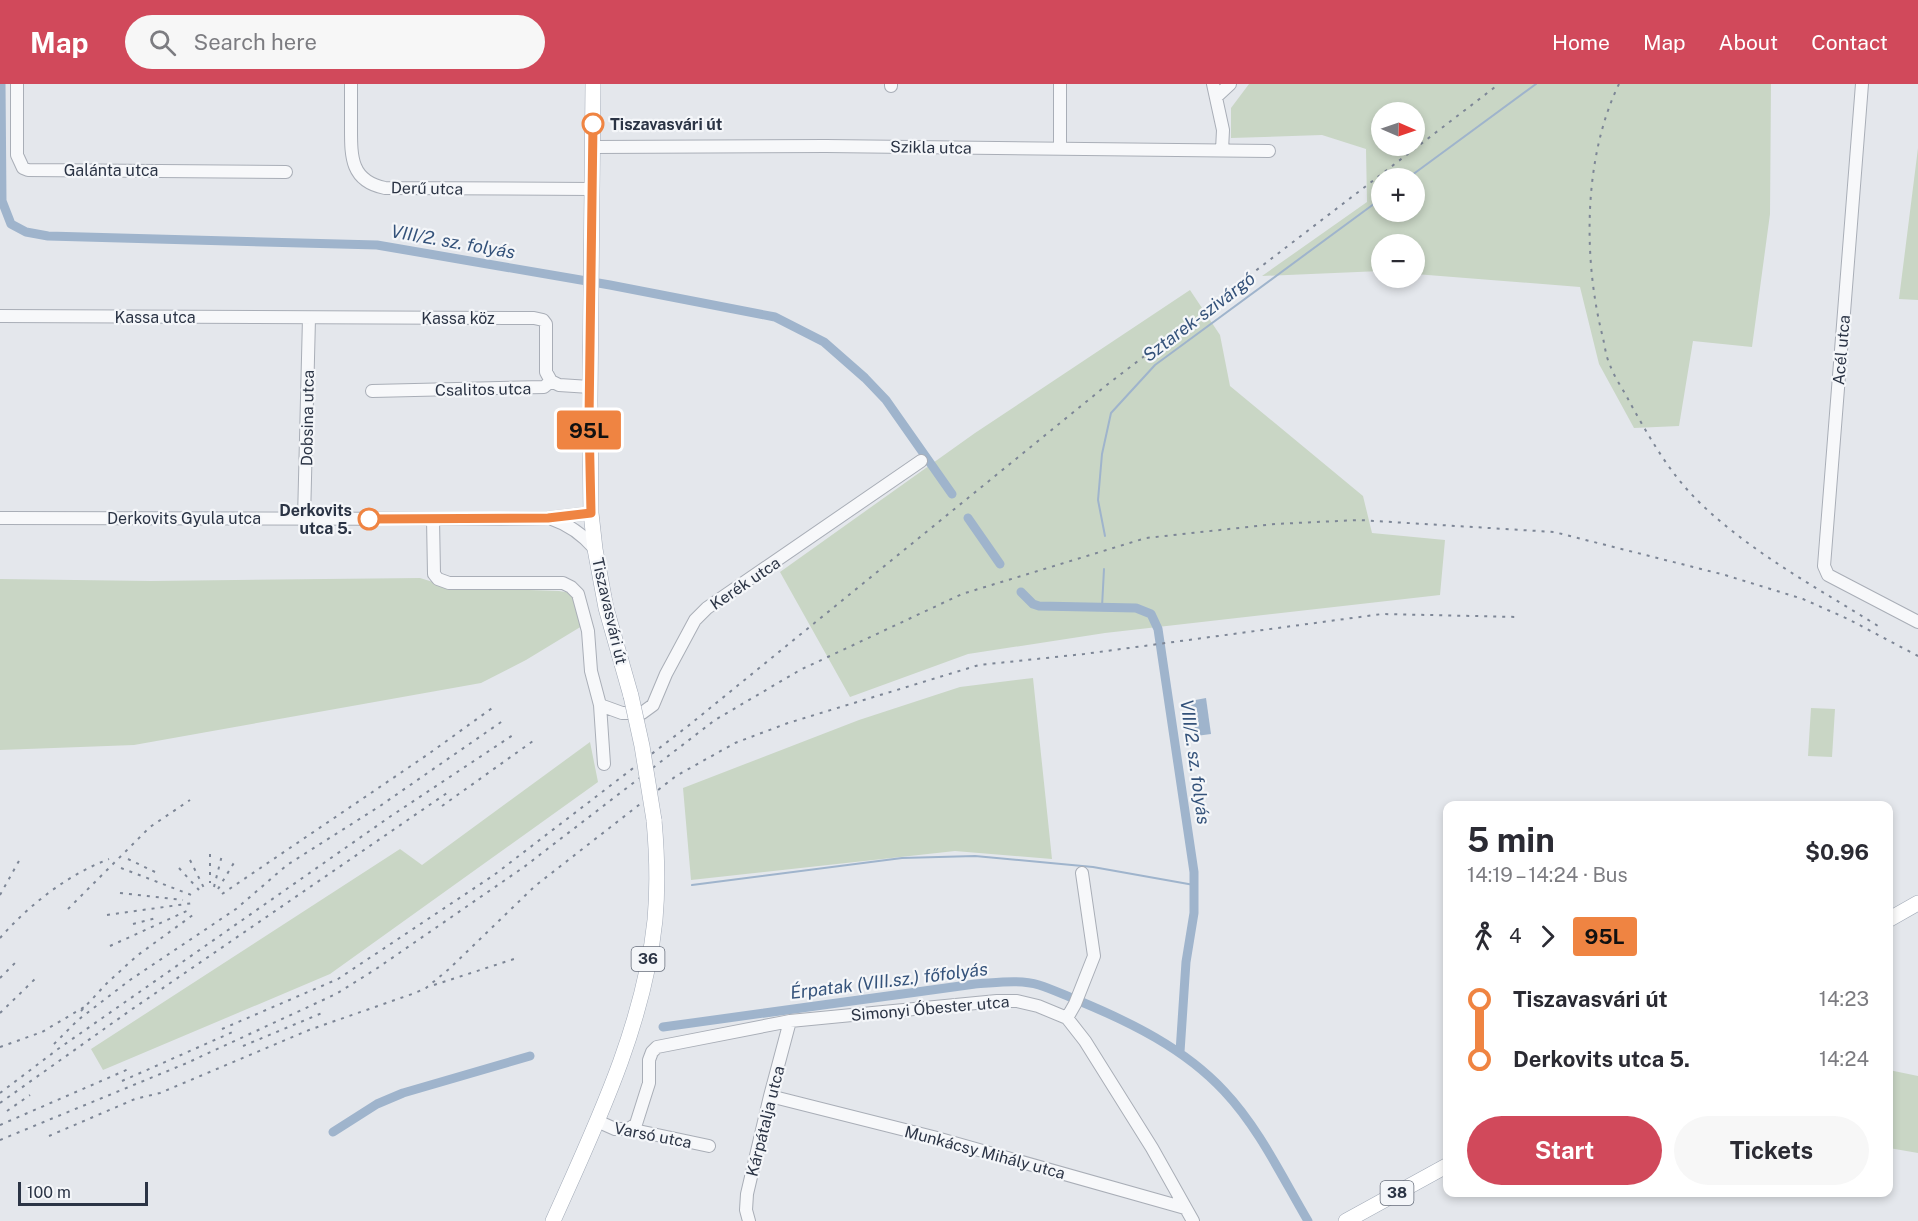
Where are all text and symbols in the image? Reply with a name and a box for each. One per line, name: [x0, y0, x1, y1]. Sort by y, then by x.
search box: [125, 15, 545, 69]
text: Map: [30, 26, 89, 59]
icon: search: [146, 26, 179, 59]
text: Search here: [194, 29, 317, 55]
text: Home: [1552, 30, 1610, 55]
text: Map: [1643, 30, 1686, 55]
text: About: [1719, 30, 1778, 55]
text: Contact: [1811, 30, 1888, 55]
north arrow: [1371, 102, 1425, 156]
map controls: [1371, 102, 1425, 288]
marker: Tiszavasvári út: [582, 113, 604, 135]
place label: Tiszavasvári út: [610, 115, 723, 134]
street label: Szikla utca: [890, 137, 972, 158]
street label: Galánta utca: [64, 161, 158, 180]
button: +: [1371, 168, 1425, 222]
street label: Derű utca: [391, 178, 463, 199]
water label: VIII/2. sz. folyás: [389, 220, 517, 263]
button: −: [1371, 234, 1425, 288]
water label: Sztarek-szivárgó: [1138, 267, 1259, 366]
street label: Kassa utca: [114, 308, 196, 327]
street label: Kassa köz: [421, 309, 495, 328]
street label: Acél utca: [1829, 314, 1854, 386]
street label: Dobsina utca: [297, 370, 318, 466]
street label: Csalitos utca: [435, 379, 531, 400]
line badge: 95L: [554, 410, 624, 450]
text: 95L: [569, 418, 609, 443]
place label: Derkovits utca 5.: [279, 501, 352, 538]
marker: Derkovits utca 5.: [358, 508, 380, 530]
street label: Derkovits Gyula utca: [107, 509, 261, 528]
street label: Kerék utca: [707, 553, 784, 614]
street label: Tiszavasvári út: [588, 556, 631, 666]
water label: VIII/2. sz. folyás: [1176, 698, 1215, 826]
text: 5 min: [1467, 821, 1555, 859]
text: $0.96: [1805, 839, 1869, 865]
text: 14:19 – 14:24 · Bus: [1467, 863, 1628, 887]
icon: walk: [1467, 920, 1500, 953]
icon: forward: [1531, 920, 1564, 953]
text: 4: [1509, 924, 1522, 948]
text: 95L: [1585, 924, 1625, 949]
road number: 36: [632, 947, 664, 971]
water label: Érpatak (VIII.sz.) főfolyás: [789, 957, 989, 1003]
text: Tiszavasvári út: [1513, 986, 1668, 1012]
text: 14:23: [1819, 987, 1869, 1011]
street label: Simonyi Óbester utca: [850, 991, 1010, 1025]
text: Derkovits utca 5.: [1513, 1046, 1690, 1072]
text: 14:24: [1819, 1047, 1869, 1071]
street label: Kárpátalja utca: [743, 1064, 788, 1178]
button: Start: [1467, 1116, 1662, 1185]
button: Tickets: [1674, 1116, 1869, 1185]
street label: Varsó utca: [612, 1119, 693, 1152]
street label: Munkácsy Mihály utca: [903, 1122, 1067, 1183]
scale bar: [18, 1179, 148, 1206]
road number: 38: [1380, 1181, 1414, 1205]
text: 100 m: [27, 1183, 71, 1202]

